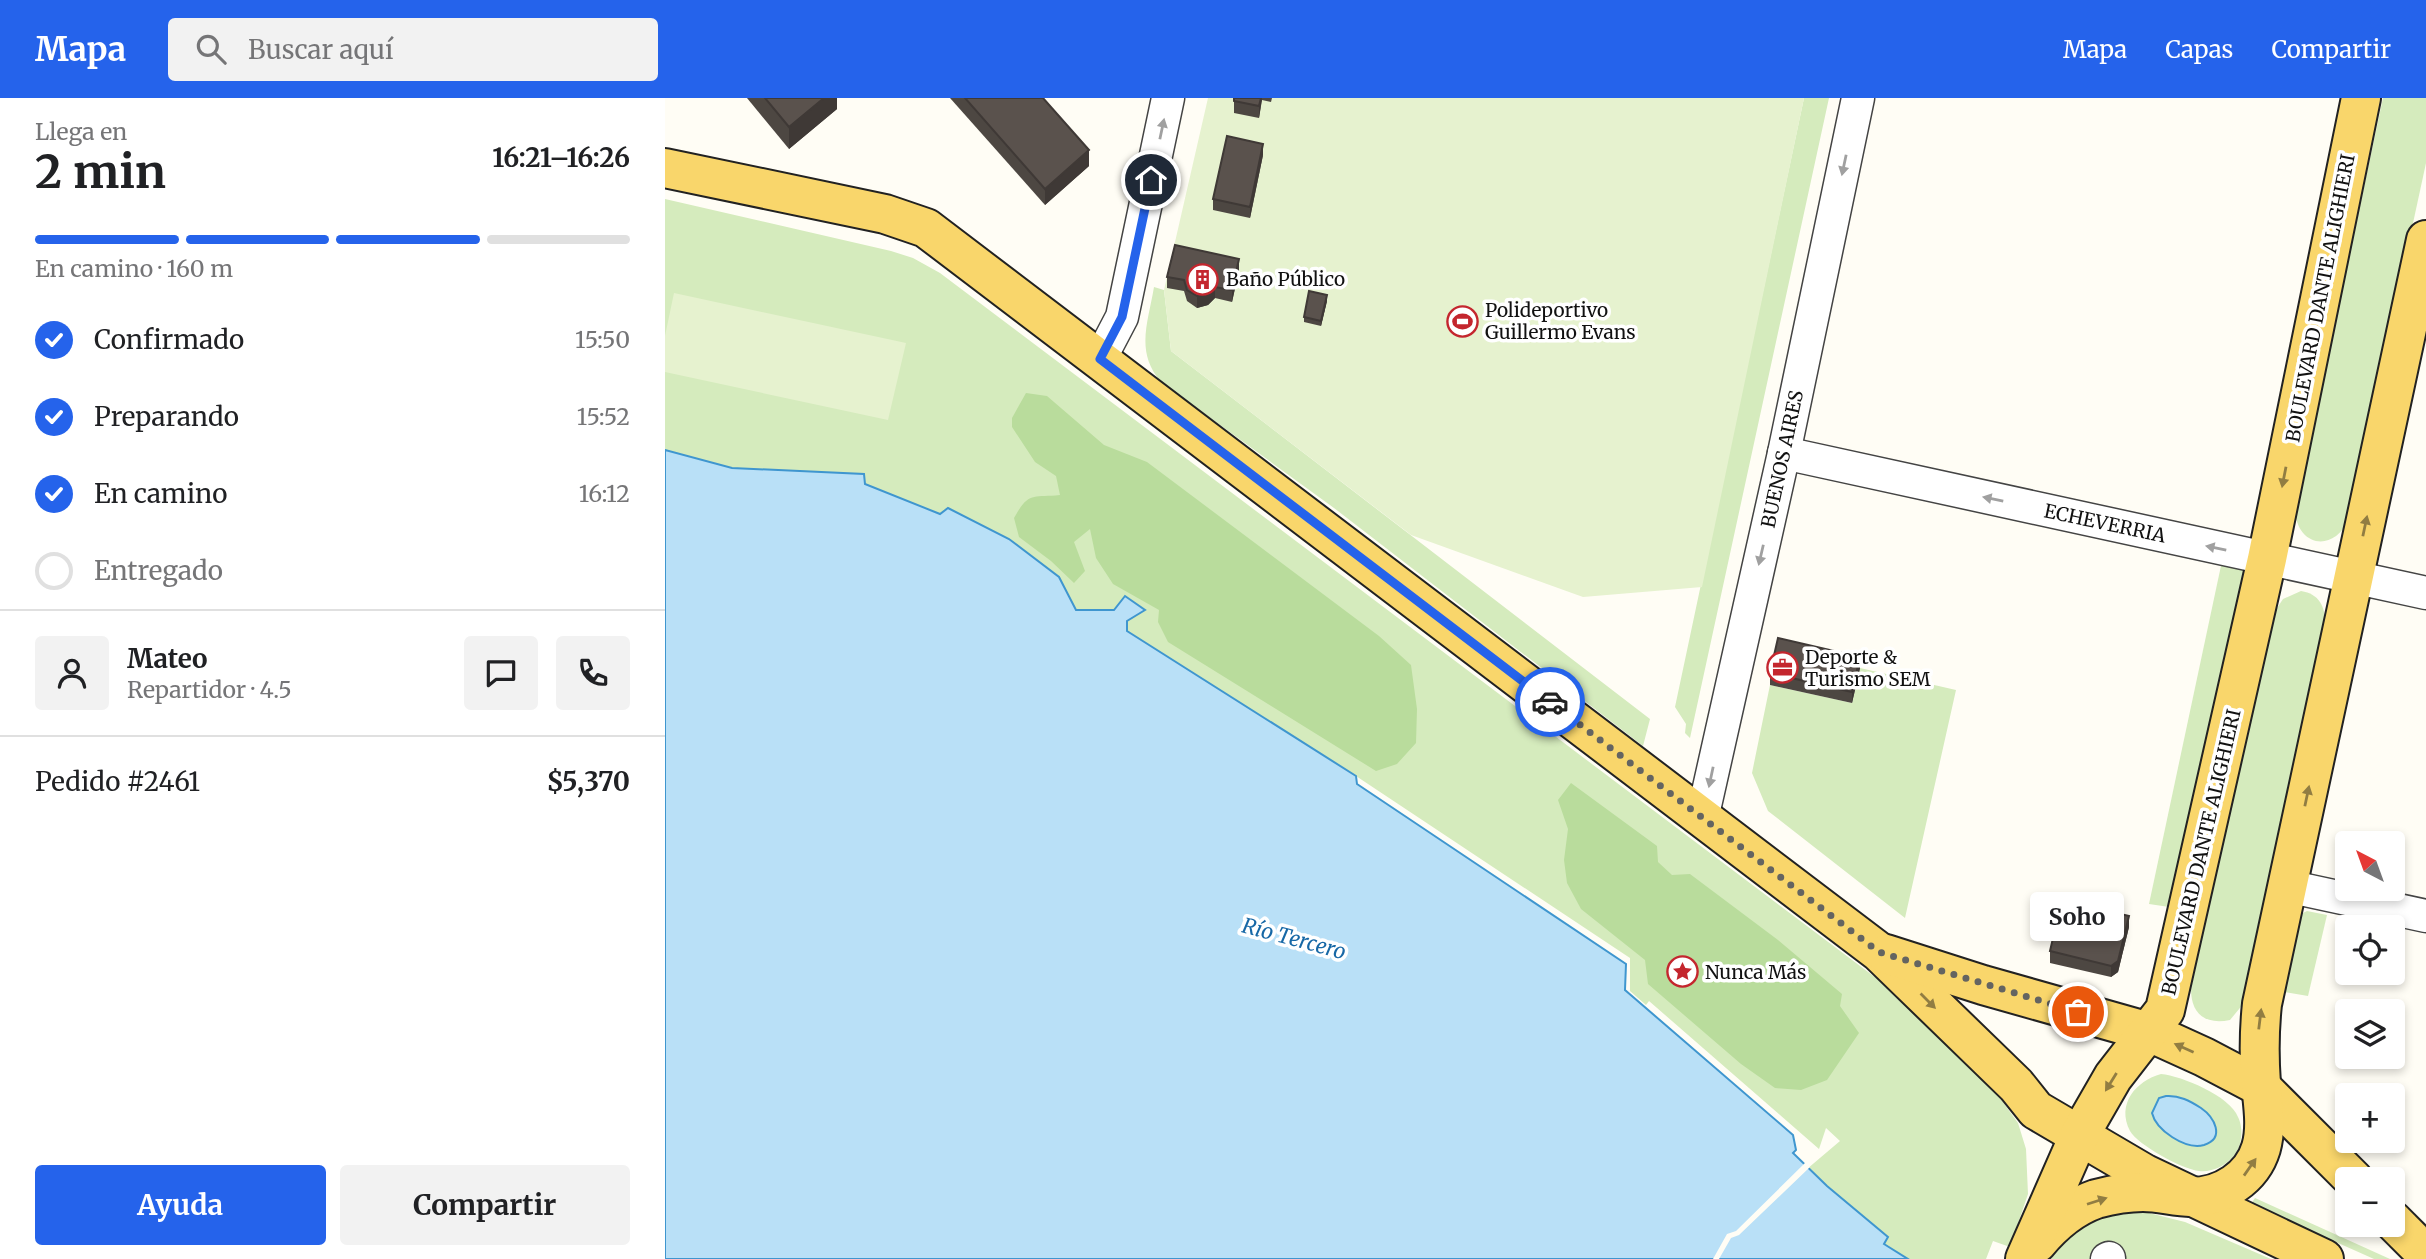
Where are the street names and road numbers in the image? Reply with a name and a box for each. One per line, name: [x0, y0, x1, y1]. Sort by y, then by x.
street label: BOULEVARD DANTE ALIGHIERI: [2280, 152, 2360, 444]
street label: BUENOS AIRES: [1756, 388, 1808, 530]
street label: ECHEVERRIA: [2042, 498, 2169, 548]
street label: BOULEVARD DANTE ALIGHIERI: [2156, 707, 2246, 997]

